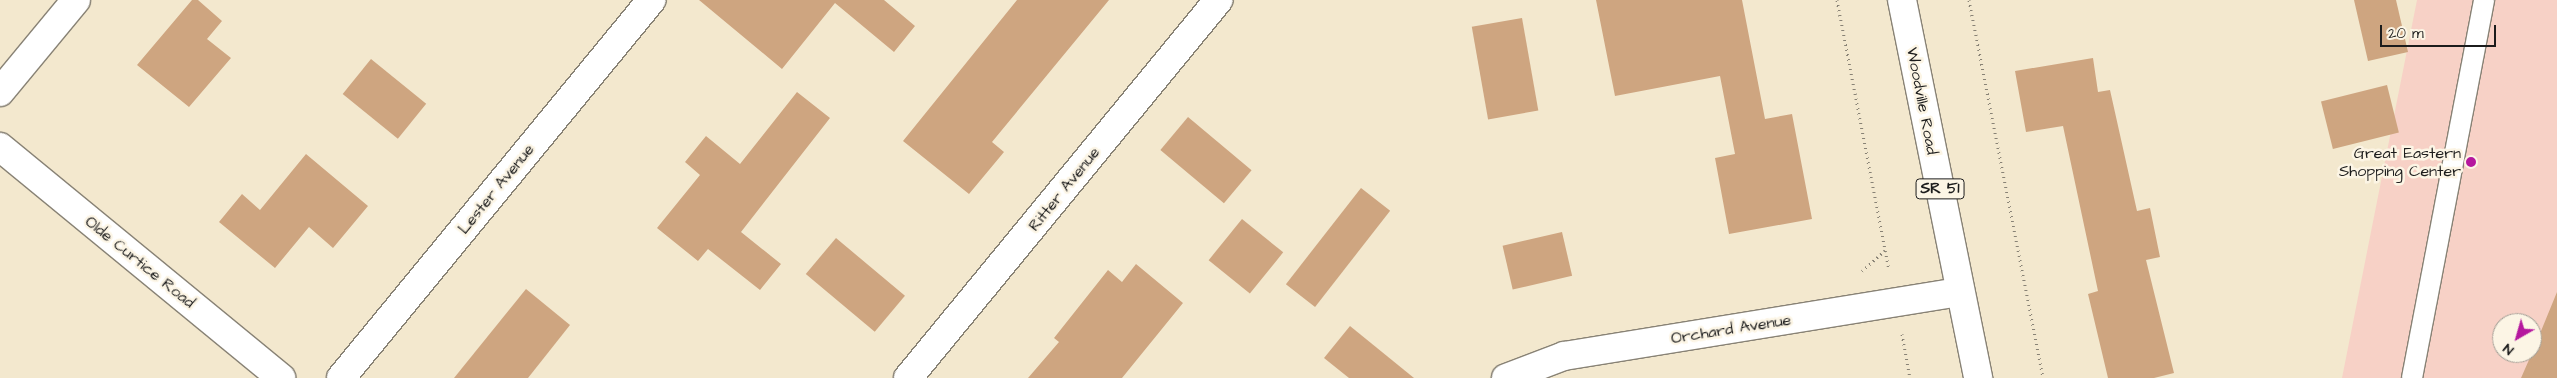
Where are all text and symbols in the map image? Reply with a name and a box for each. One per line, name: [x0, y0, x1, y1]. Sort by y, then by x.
scale bar: [2382, 15, 2498, 47]
text: 20 m: [2388, 23, 2424, 44]
street label: Woodville Road: [1902, 46, 1942, 156]
street label: Lester Avenue: [454, 140, 538, 238]
street label: Ritter Avenue: [1024, 143, 1104, 235]
place label: Great Eastern Shopping Center: [2339, 143, 2461, 181]
marker: Great Eastern Shopping Center: [2465, 156, 2477, 168]
road number: SR 51: [1915, 176, 1965, 202]
street label: Olde Curtice Road: [81, 212, 199, 312]
street label: Orchard Avenue: [1670, 310, 1792, 348]
north arrow: [2492, 313, 2542, 363]
text: N: [2499, 338, 2518, 360]

